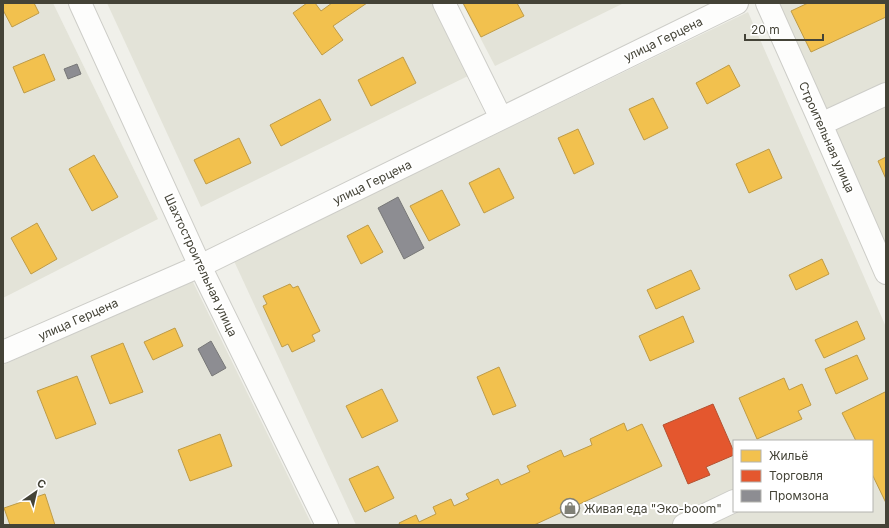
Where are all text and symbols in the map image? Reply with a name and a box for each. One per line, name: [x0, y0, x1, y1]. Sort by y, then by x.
street label: улица Герцена: [621, 13, 705, 65]
scale bar: [745, 16, 823, 42]
text: 20 m: [751, 22, 780, 37]
street label: Строительная улица: [796, 79, 858, 195]
street label: улица Герцена: [330, 156, 414, 208]
street label: Шахтостроительная улица: [161, 191, 241, 339]
street label: улица Герцена: [36, 295, 120, 343]
legend: [733, 440, 873, 512]
text: Жильё: [769, 448, 808, 463]
text: Торговля: [769, 468, 823, 483]
north arrow: [16, 472, 56, 512]
text: С: [34, 476, 49, 492]
text: Промзона: [769, 488, 829, 503]
shop icon: Живая еда "Эко-boom": [559, 497, 581, 519]
place label: Живая еда "Эко-boom": [584, 501, 722, 516]

